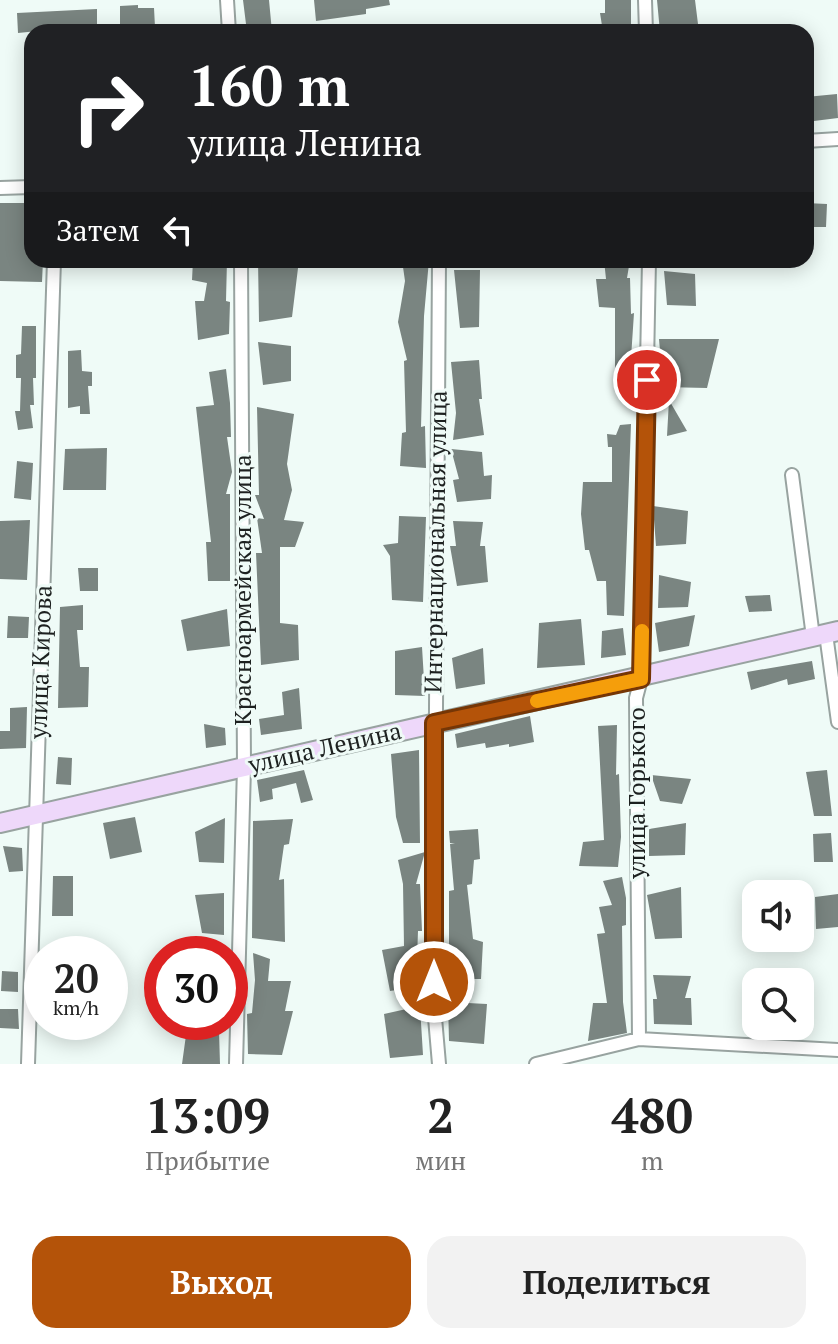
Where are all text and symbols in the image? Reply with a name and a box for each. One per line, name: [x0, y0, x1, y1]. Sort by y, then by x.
text: 160 m: [188, 48, 350, 122]
icon: right: [56, 56, 160, 160]
text: улица Ленина: [188, 119, 422, 166]
icon: left: [156, 208, 200, 252]
text: Затем: [56, 210, 140, 250]
pin: [613, 346, 681, 414]
icon: arrive: [625, 358, 669, 402]
street label: Интернациональная улица: [416, 390, 454, 694]
street label: Красноармейская улица: [226, 454, 258, 726]
street label: улица Кирова: [21, 585, 59, 740]
street label: улица Горького: [620, 707, 652, 880]
street label: улица Ленина: [244, 714, 404, 780]
map controls: [742, 880, 814, 1040]
button: sound: [742, 880, 814, 952]
speed limit sign: 30: [144, 936, 248, 1040]
position arrow: [392, 940, 476, 1024]
text: 20: [53, 951, 99, 1004]
button: search: [742, 968, 814, 1040]
text: km/h: [53, 994, 99, 1021]
text: 13:09: [145, 1083, 270, 1147]
text: 2: [427, 1083, 454, 1147]
text: 480: [611, 1083, 693, 1147]
text: Прибытие: [145, 1143, 270, 1177]
text: мин: [415, 1143, 466, 1177]
text: m: [641, 1143, 663, 1177]
button: Выход: [32, 1236, 411, 1328]
button: Поделиться: [427, 1236, 806, 1328]

